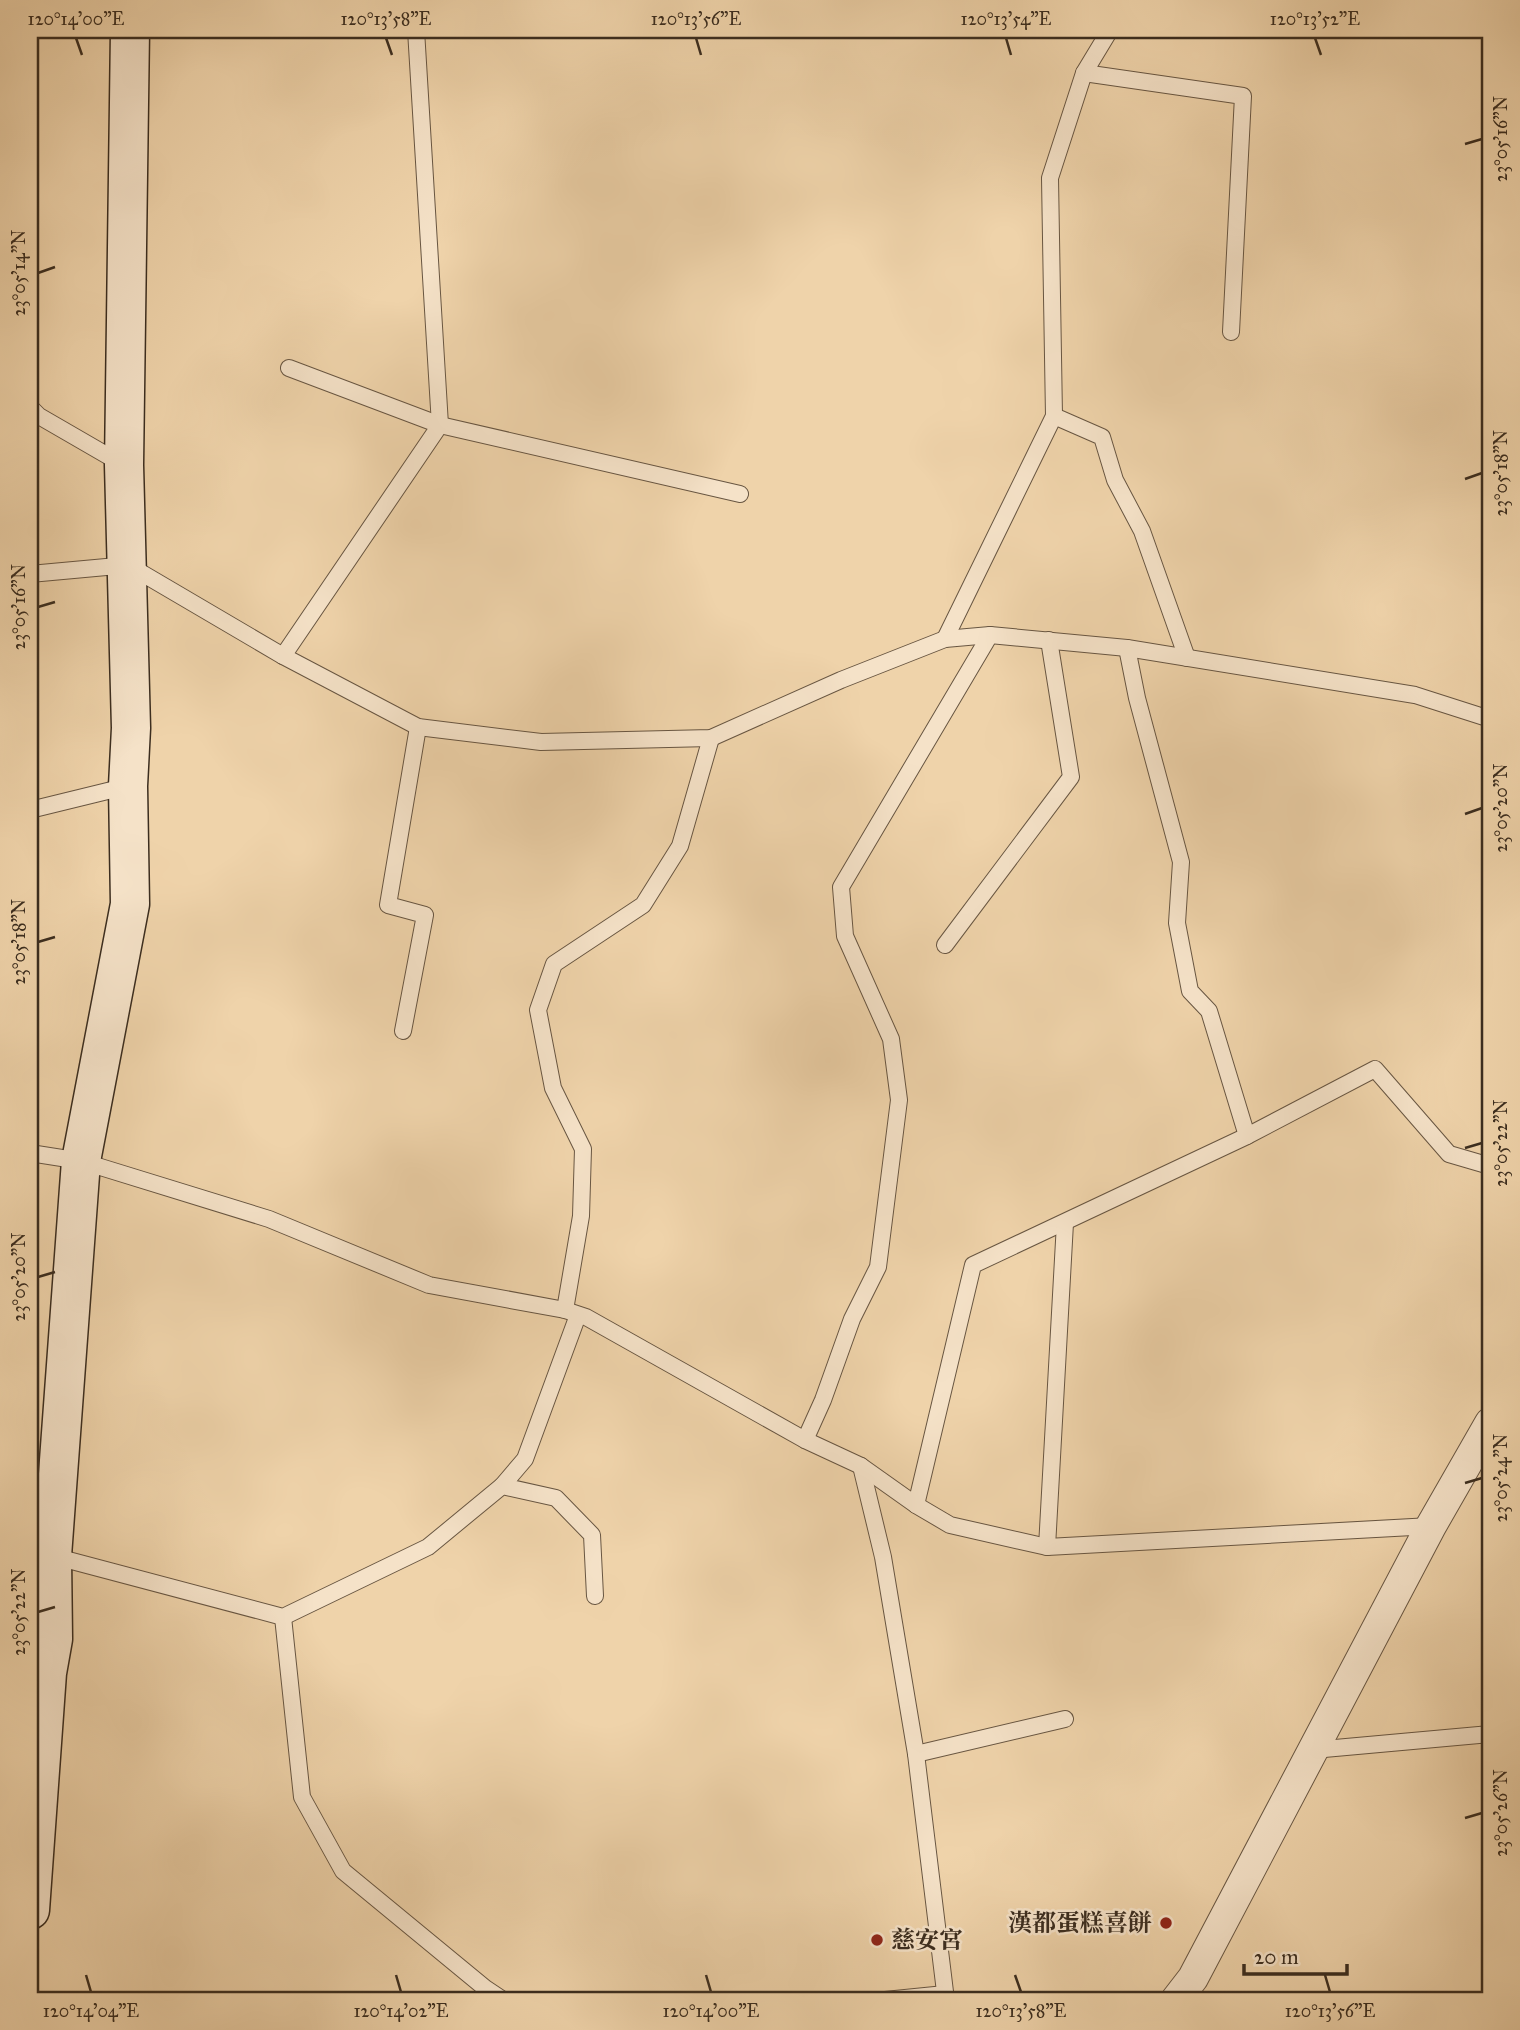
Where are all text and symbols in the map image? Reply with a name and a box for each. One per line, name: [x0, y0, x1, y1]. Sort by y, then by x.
text: 120°14'00"E: [28, 8, 125, 30]
text: 120°13'58"E: [341, 8, 432, 30]
text: 120°13'56"E: [651, 8, 741, 30]
text: 120°13'54"E: [961, 8, 1052, 30]
text: 120°13'52"E: [1270, 8, 1360, 30]
text: 23°05'16"N: [1490, 96, 1512, 182]
text: 23°05'14"N: [8, 230, 30, 316]
text: 23°05'18"N: [1490, 430, 1512, 516]
text: 23°05'16"N: [8, 564, 30, 650]
text: 23°05'20"N: [1490, 764, 1512, 852]
text: 23°05'18"N: [8, 899, 30, 985]
text: 23°05'22"N: [1490, 1099, 1512, 1187]
text: 23°05'20"N: [8, 1233, 30, 1321]
text: 23°05'24"N: [1490, 1434, 1512, 1522]
text: 23°05'22"N: [8, 1568, 30, 1656]
text: 23°05'26"N: [1490, 1769, 1512, 1857]
place label: 漢都蛋糕喜餅: [1008, 1908, 1152, 1938]
marker: 漢都蛋糕喜餅: [1158, 1915, 1174, 1931]
place label: 慈安宮: [891, 1925, 963, 1955]
marker: 慈安宮: [869, 1932, 885, 1948]
scale bar: [1244, 1932, 1347, 1976]
text: 20 m: [1254, 1944, 1299, 1970]
text: 120°14'04"E: [43, 2000, 139, 2022]
text: 120°14'02"E: [353, 2000, 449, 2022]
text: 120°14'00"E: [663, 2000, 760, 2022]
text: 120°13'58"E: [976, 2000, 1067, 2022]
text: 120°13'56"E: [1285, 2000, 1375, 2022]

